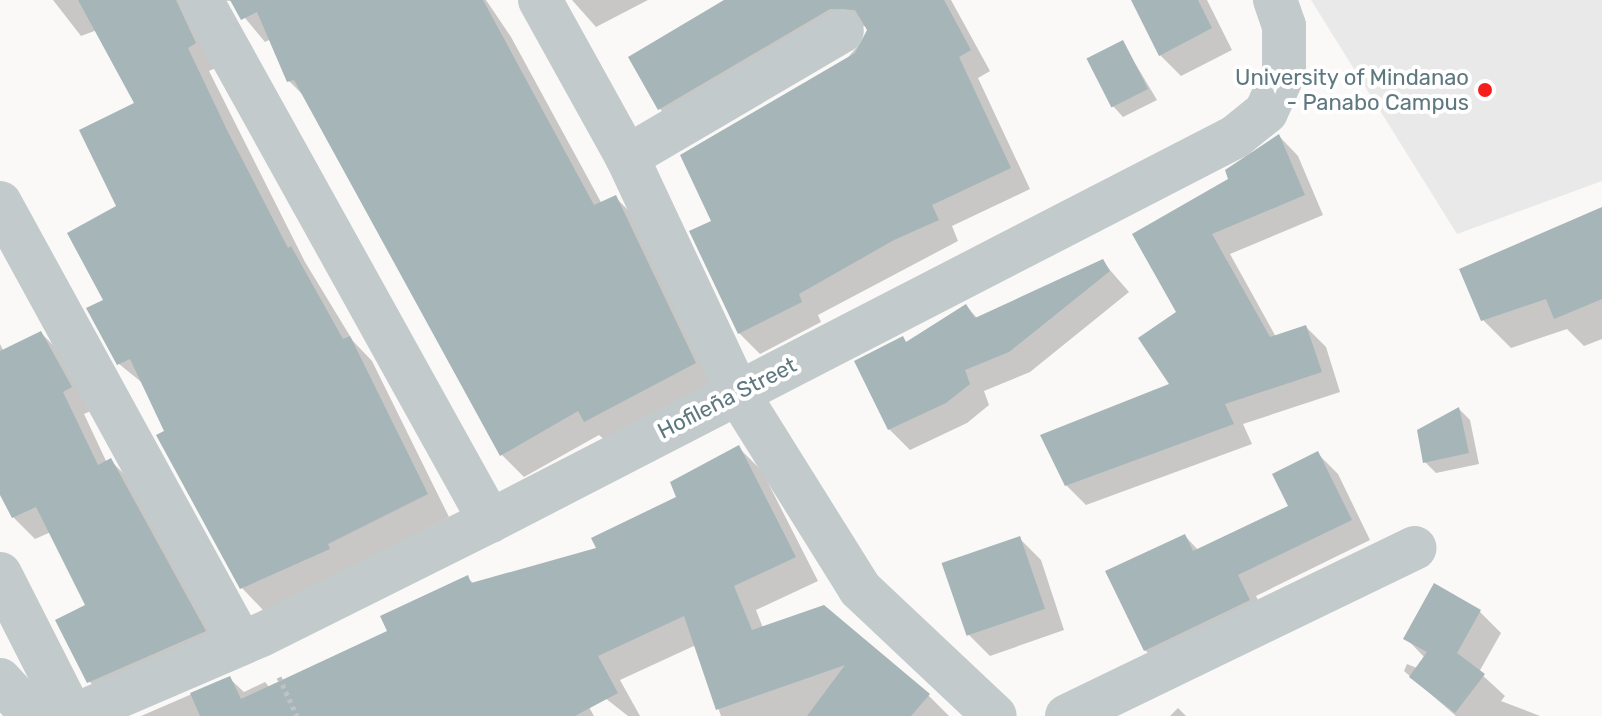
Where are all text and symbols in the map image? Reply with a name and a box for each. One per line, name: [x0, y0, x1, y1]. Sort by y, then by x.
place label: University of Mindanao - Panabo Campus: [1234, 64, 1469, 116]
marker: University of Mindanao - Panabo Campus: [1476, 81, 1494, 99]
street label: Hofileña Street: [653, 352, 801, 444]

